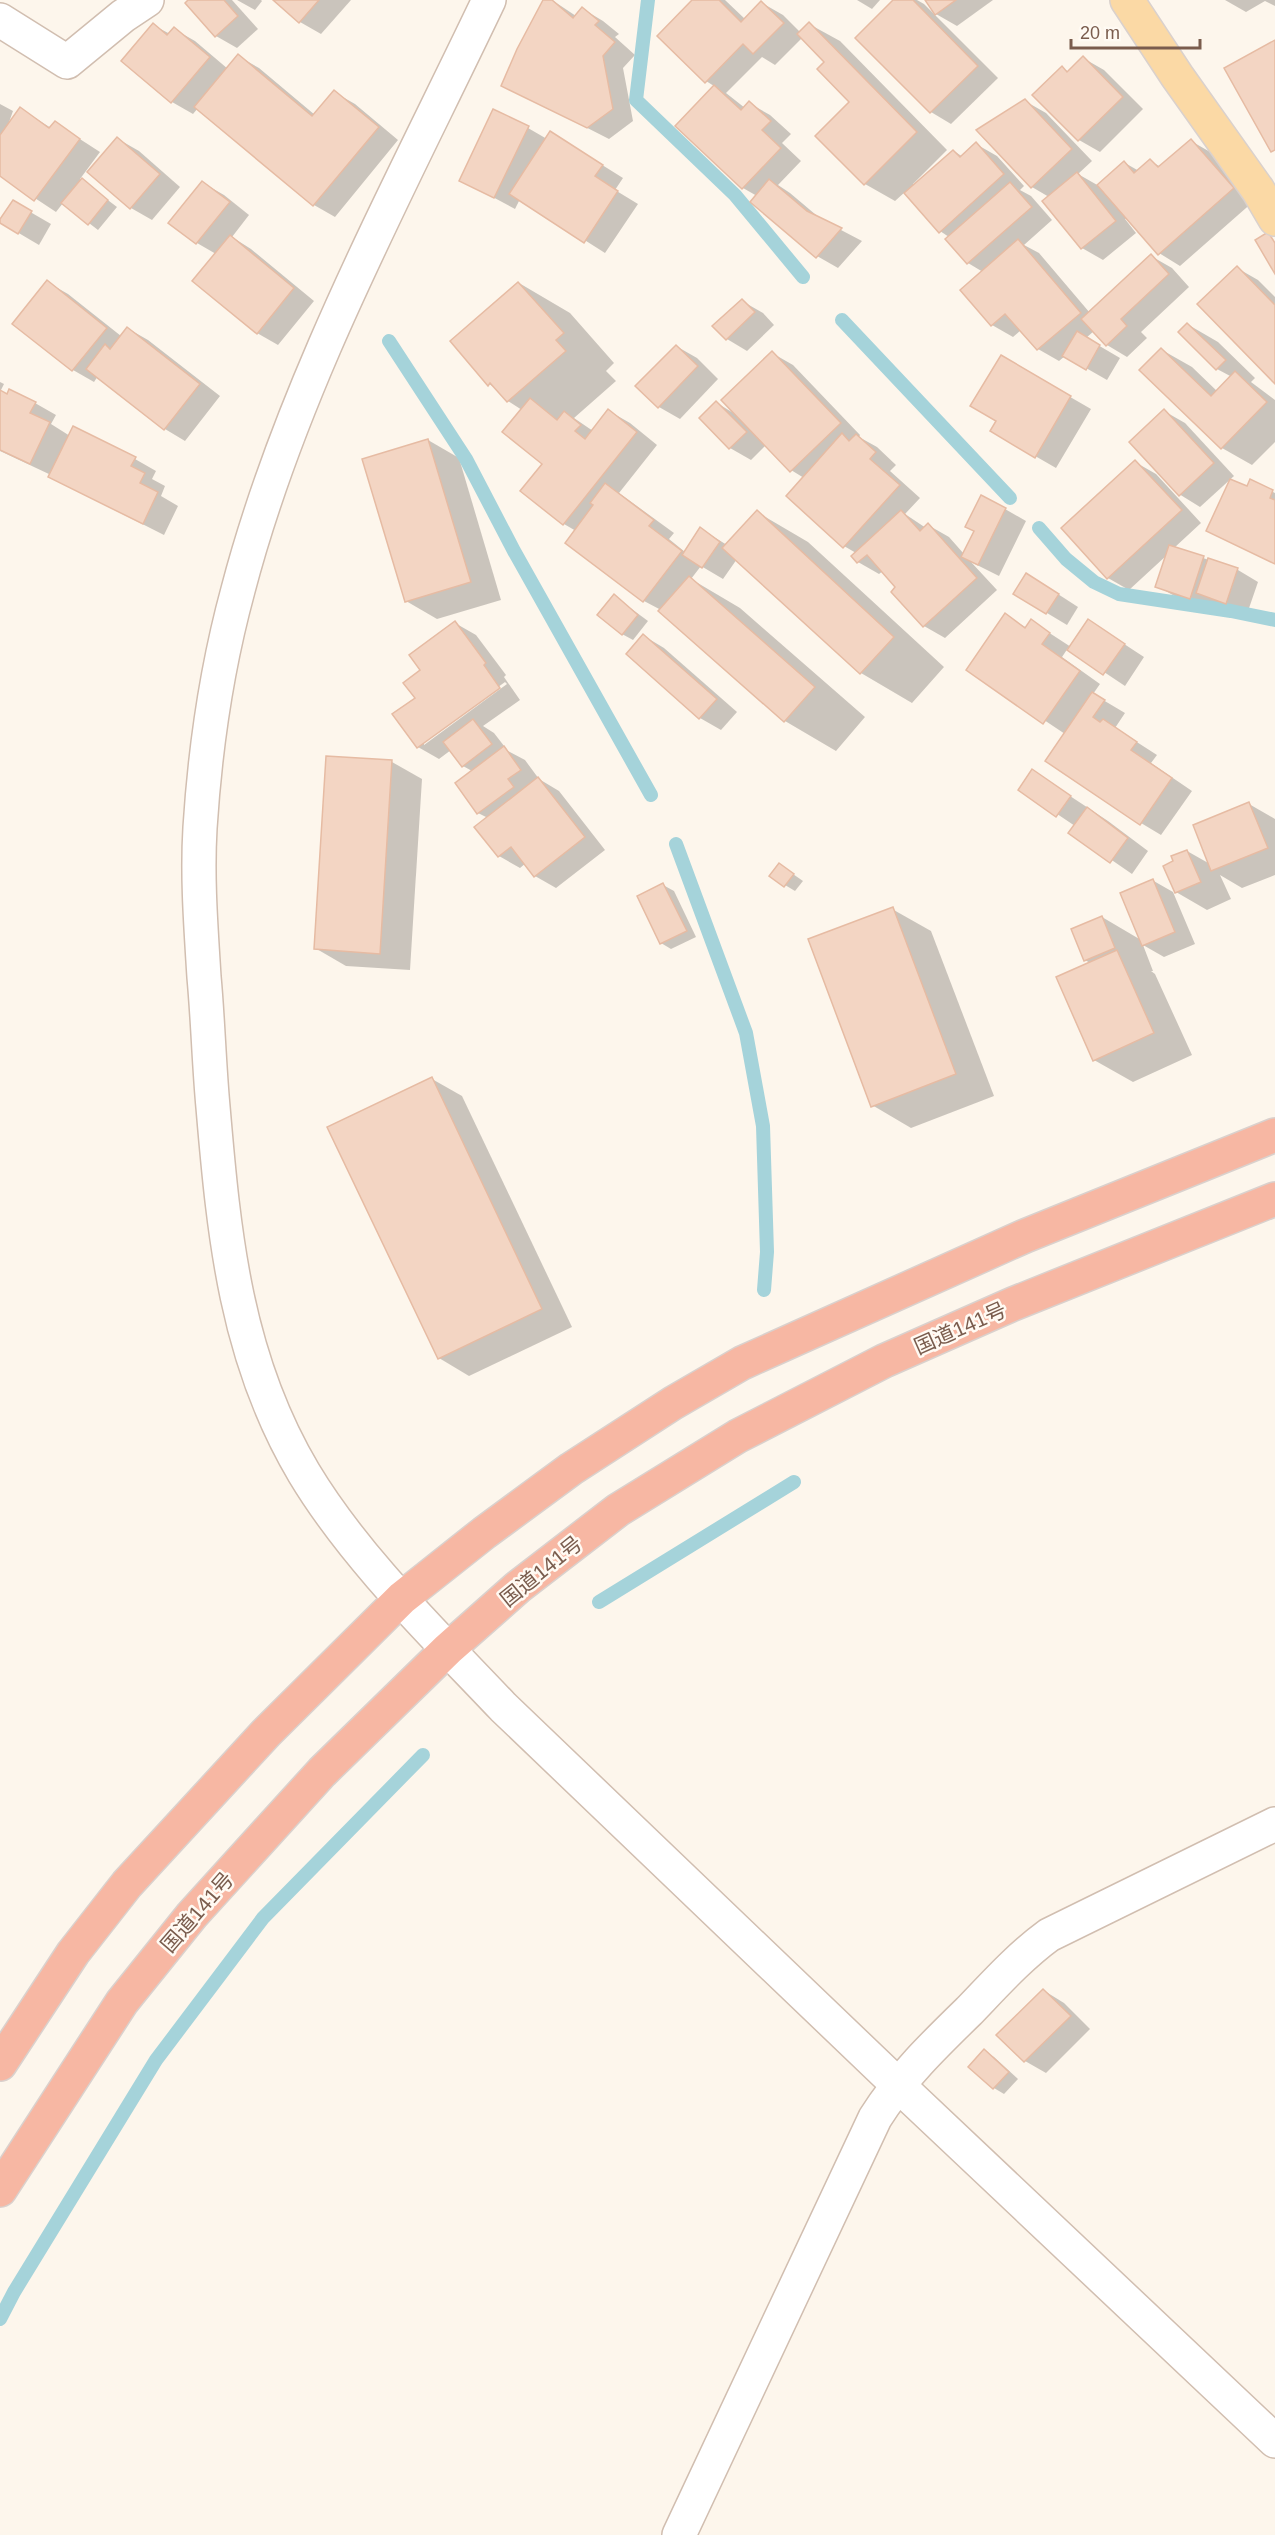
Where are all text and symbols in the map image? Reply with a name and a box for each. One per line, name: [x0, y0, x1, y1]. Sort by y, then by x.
scale bar: [1071, 12, 1200, 50]
text: 20 m: [1080, 23, 1120, 43]
street label: 国道141号: [911, 1298, 1009, 1358]
street label: 国道141号: [496, 1531, 586, 1611]
street label: 国道141号: [156, 1867, 238, 1957]

